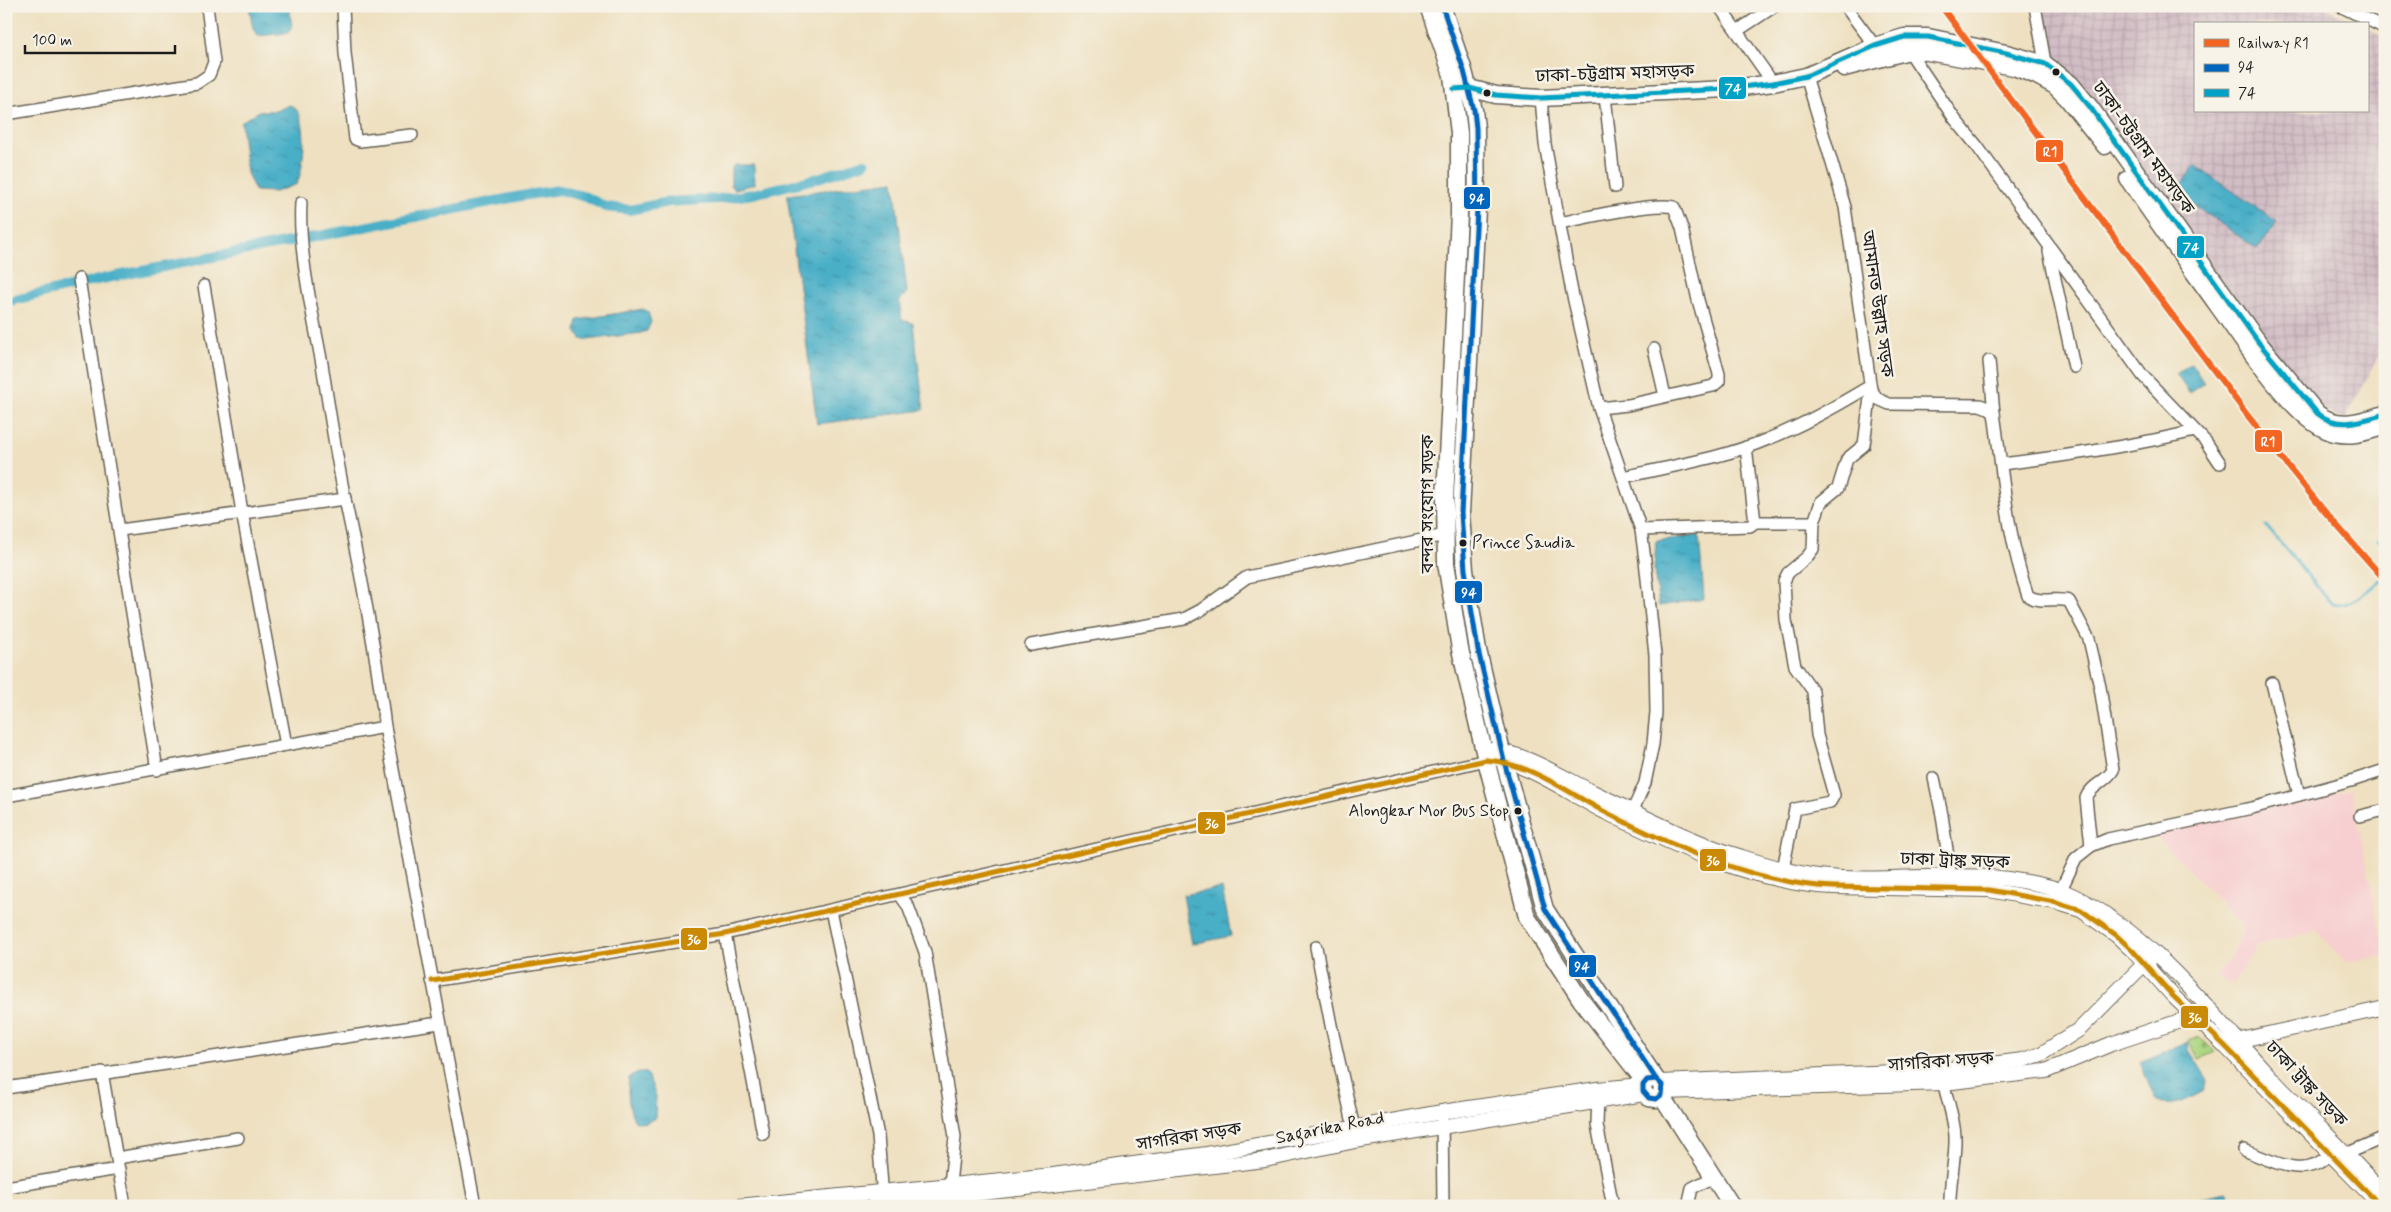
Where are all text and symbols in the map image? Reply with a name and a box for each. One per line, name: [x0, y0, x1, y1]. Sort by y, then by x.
scale bar: [25, 22, 175, 54]
legend: [2194, 22, 2368, 112]
text: 100 m: [32, 31, 72, 51]
text: Railway R1: [2238, 34, 2309, 54]
text: 94: [2238, 58, 2254, 78]
street label: ঢাকা-চট্টগ্রাম মহাসড়ক: [1534, 59, 1695, 89]
unlabelled marker: [2051, 67, 2061, 77]
line badge: 74: [1718, 76, 1747, 100]
street label: ঢাকা-চট্টগ্রাম মহাসড়ক: [2086, 76, 2200, 220]
text: 74: [1725, 80, 1742, 98]
text: 74: [2238, 84, 2256, 104]
unlabelled marker: [1482, 88, 1492, 98]
line badge: R1: [2035, 139, 2064, 163]
text: R1: [2043, 143, 2057, 161]
line badge: 94: [1463, 186, 1491, 210]
text: 94: [1469, 190, 1485, 208]
street label: আমানত উল্লাহ সড়ক: [1855, 228, 1899, 379]
line badge: 74: [2176, 235, 2205, 259]
text: 74: [2183, 239, 2200, 257]
line badge: R1: [2254, 429, 2283, 453]
text: R1: [2261, 433, 2275, 451]
street label: বন্দর সংযোগ সড়ক: [1416, 434, 1440, 574]
place label: Prince Saudia: [1472, 532, 1575, 554]
marker: Prince Saudia: [1458, 538, 1468, 548]
line badge: 94: [1454, 580, 1483, 604]
text: 94: [1461, 584, 1477, 602]
place label: Alongkar Mor Bus Stop: [1348, 800, 1509, 824]
marker: Alongkar Mor Bus Stop: [1513, 806, 1523, 816]
line badge: 36: [1197, 811, 1226, 835]
text: 36: [1205, 815, 1219, 833]
street label: ঢাকা ট্রাঙ্ক সড়ক: [1899, 847, 2011, 875]
line badge: 36: [1699, 848, 1727, 872]
text: 36: [1706, 852, 1720, 870]
line badge: 36: [680, 927, 708, 951]
text: 36: [687, 931, 701, 949]
line badge: 94: [1568, 954, 1597, 978]
text: 94: [1574, 958, 1590, 976]
line badge: 36: [2180, 1005, 2209, 1029]
text: 36: [2188, 1009, 2202, 1027]
street label: ঢাকা ট্রাঙ্ক সড়ক: [2259, 1035, 2352, 1133]
street label: সাগরিকা সড়ক: [1886, 1046, 1995, 1078]
street label: Sagarika Road: [1274, 1106, 1387, 1152]
street label: সাগরিকা সড়ক: [1134, 1117, 1244, 1157]

